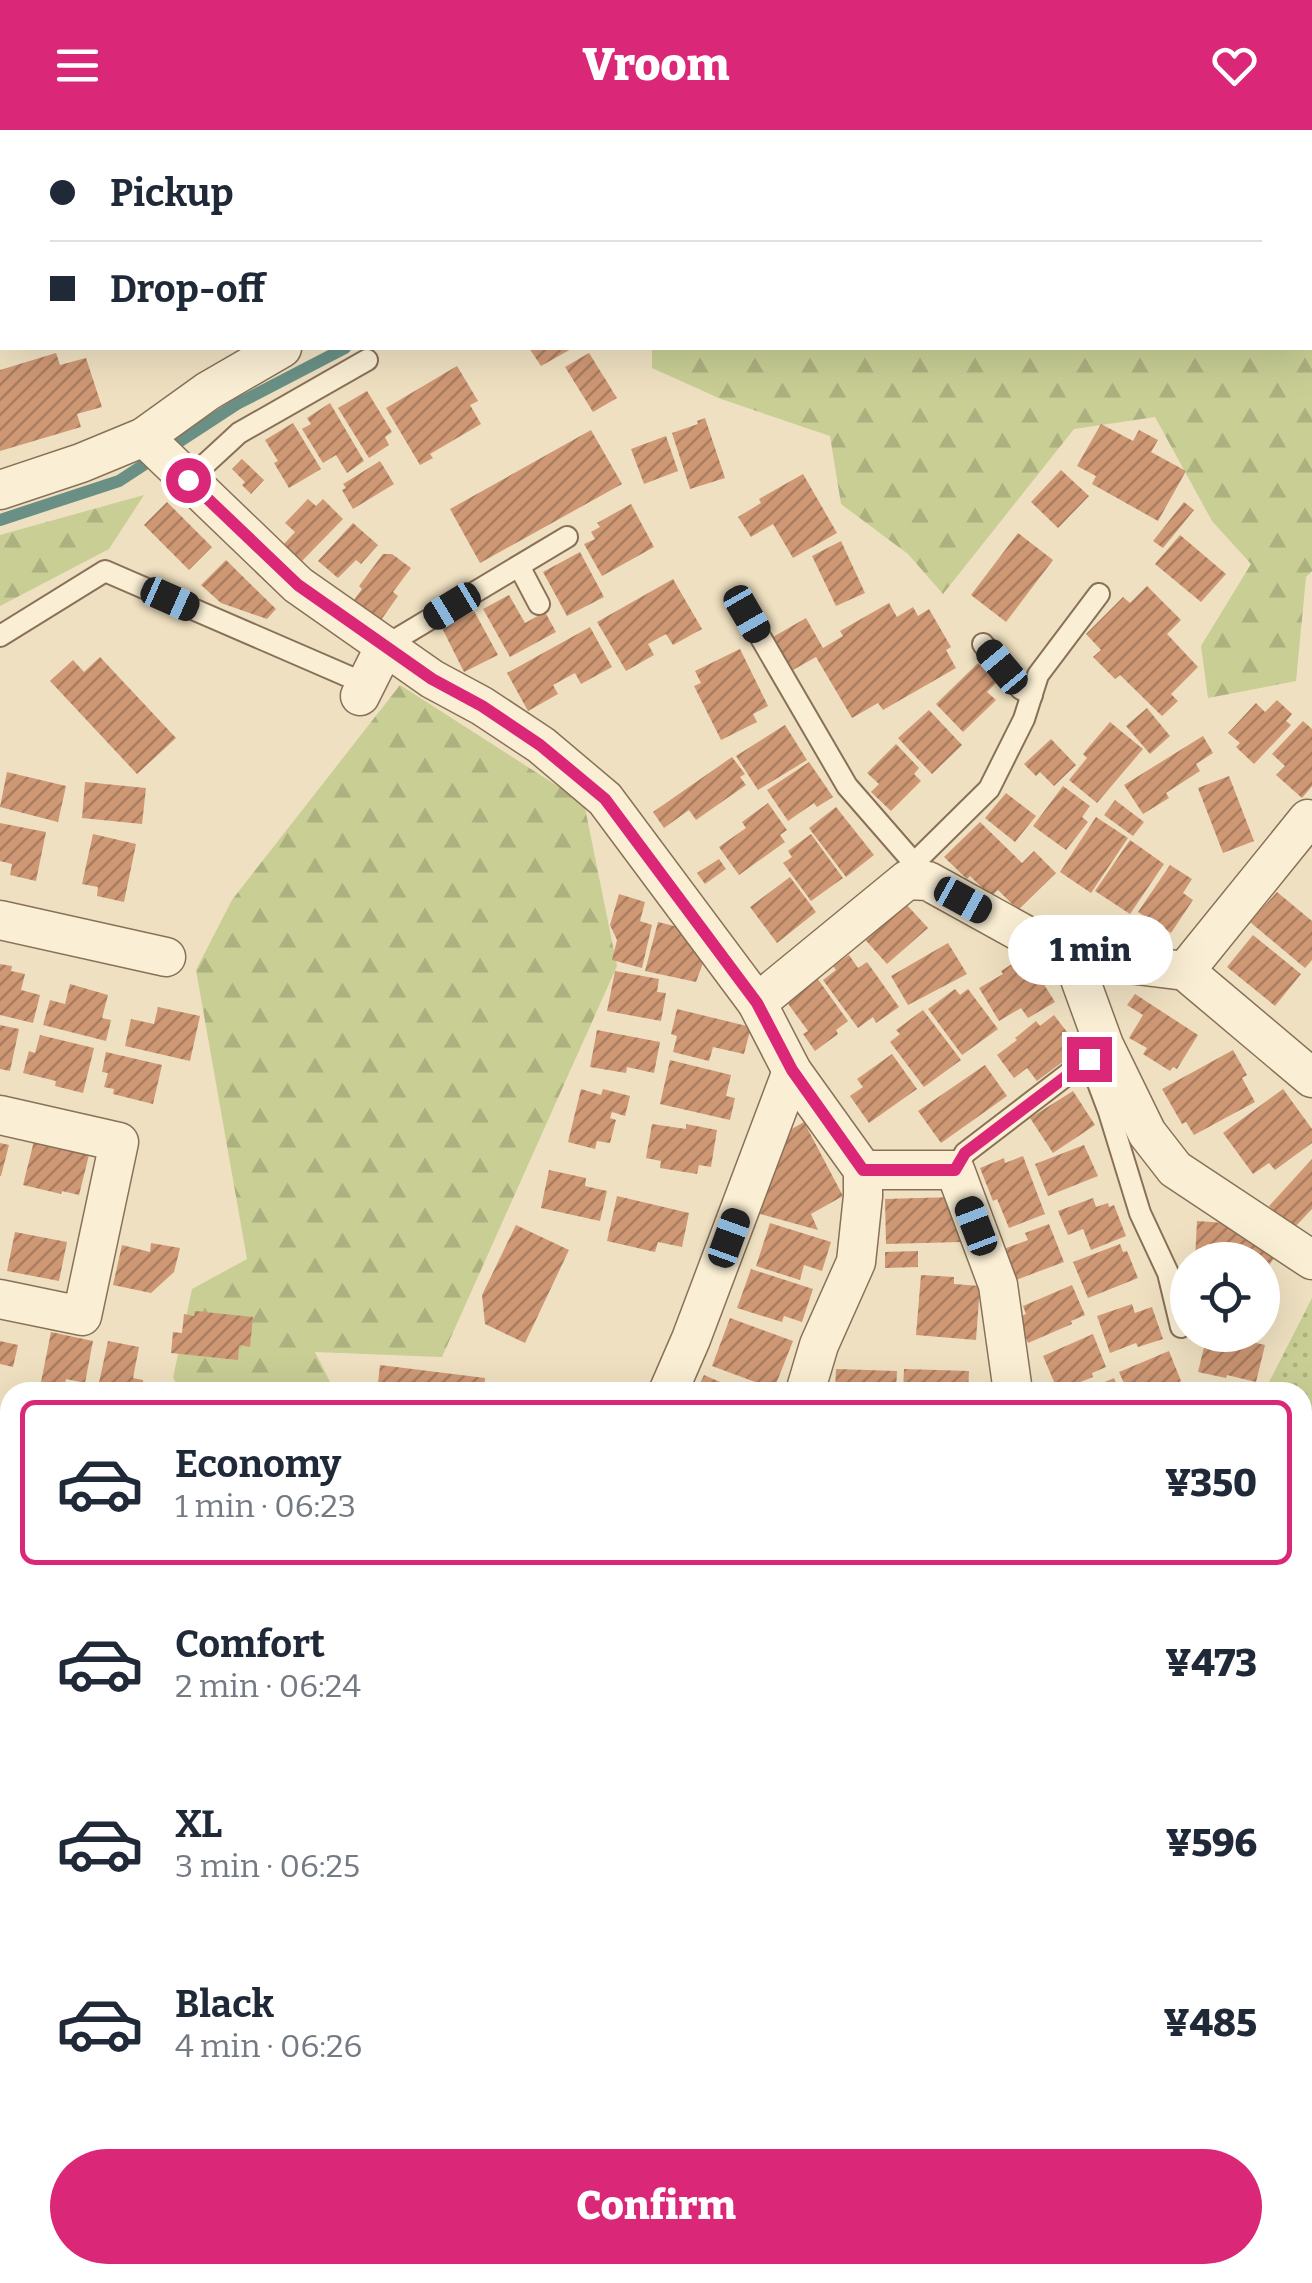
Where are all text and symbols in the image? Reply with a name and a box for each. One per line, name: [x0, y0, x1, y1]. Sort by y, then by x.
icon: menu: [50, 38, 105, 93]
text: Vroom: [583, 38, 729, 92]
icon: heart: [1207, 38, 1262, 93]
text: Pickup: [110, 170, 234, 216]
text: Drop-off: [110, 266, 265, 312]
route start: [166, 458, 211, 503]
car: [136, 573, 204, 625]
car: [419, 578, 485, 634]
car: [719, 581, 775, 647]
car: [971, 634, 1033, 700]
car: [929, 872, 997, 928]
callout: 1 min: [1006, 914, 1172, 984]
text: 1 min: [1050, 931, 1131, 969]
route end: [1067, 1037, 1112, 1082]
car: [951, 1193, 1001, 1259]
car: [705, 1205, 753, 1271]
map controls: [1170, 1242, 1280, 1352]
button: locate: [1170, 1242, 1280, 1352]
icon: car: [55, 1438, 145, 1528]
text: Economy: [175, 1441, 341, 1487]
text: ¥350: [1165, 1460, 1257, 1506]
text: 1 min · 06:23: [175, 1487, 356, 1525]
icon: car: [55, 1618, 145, 1708]
text: Comfort: [175, 1621, 325, 1667]
text: ¥473: [1165, 1640, 1257, 1686]
text: 2 min · 06:24: [175, 1667, 361, 1705]
icon: car: [55, 1798, 145, 1888]
text: XL: [175, 1801, 222, 1847]
text: ¥596: [1166, 1820, 1257, 1866]
text: 3 min · 06:25: [175, 1847, 360, 1885]
icon: car: [55, 1978, 145, 2068]
text: Black: [175, 1981, 274, 2027]
text: ¥485: [1164, 2000, 1257, 2046]
text: 4 min · 06:26: [175, 2027, 362, 2065]
button: Confirm: [50, 2149, 1262, 2264]

